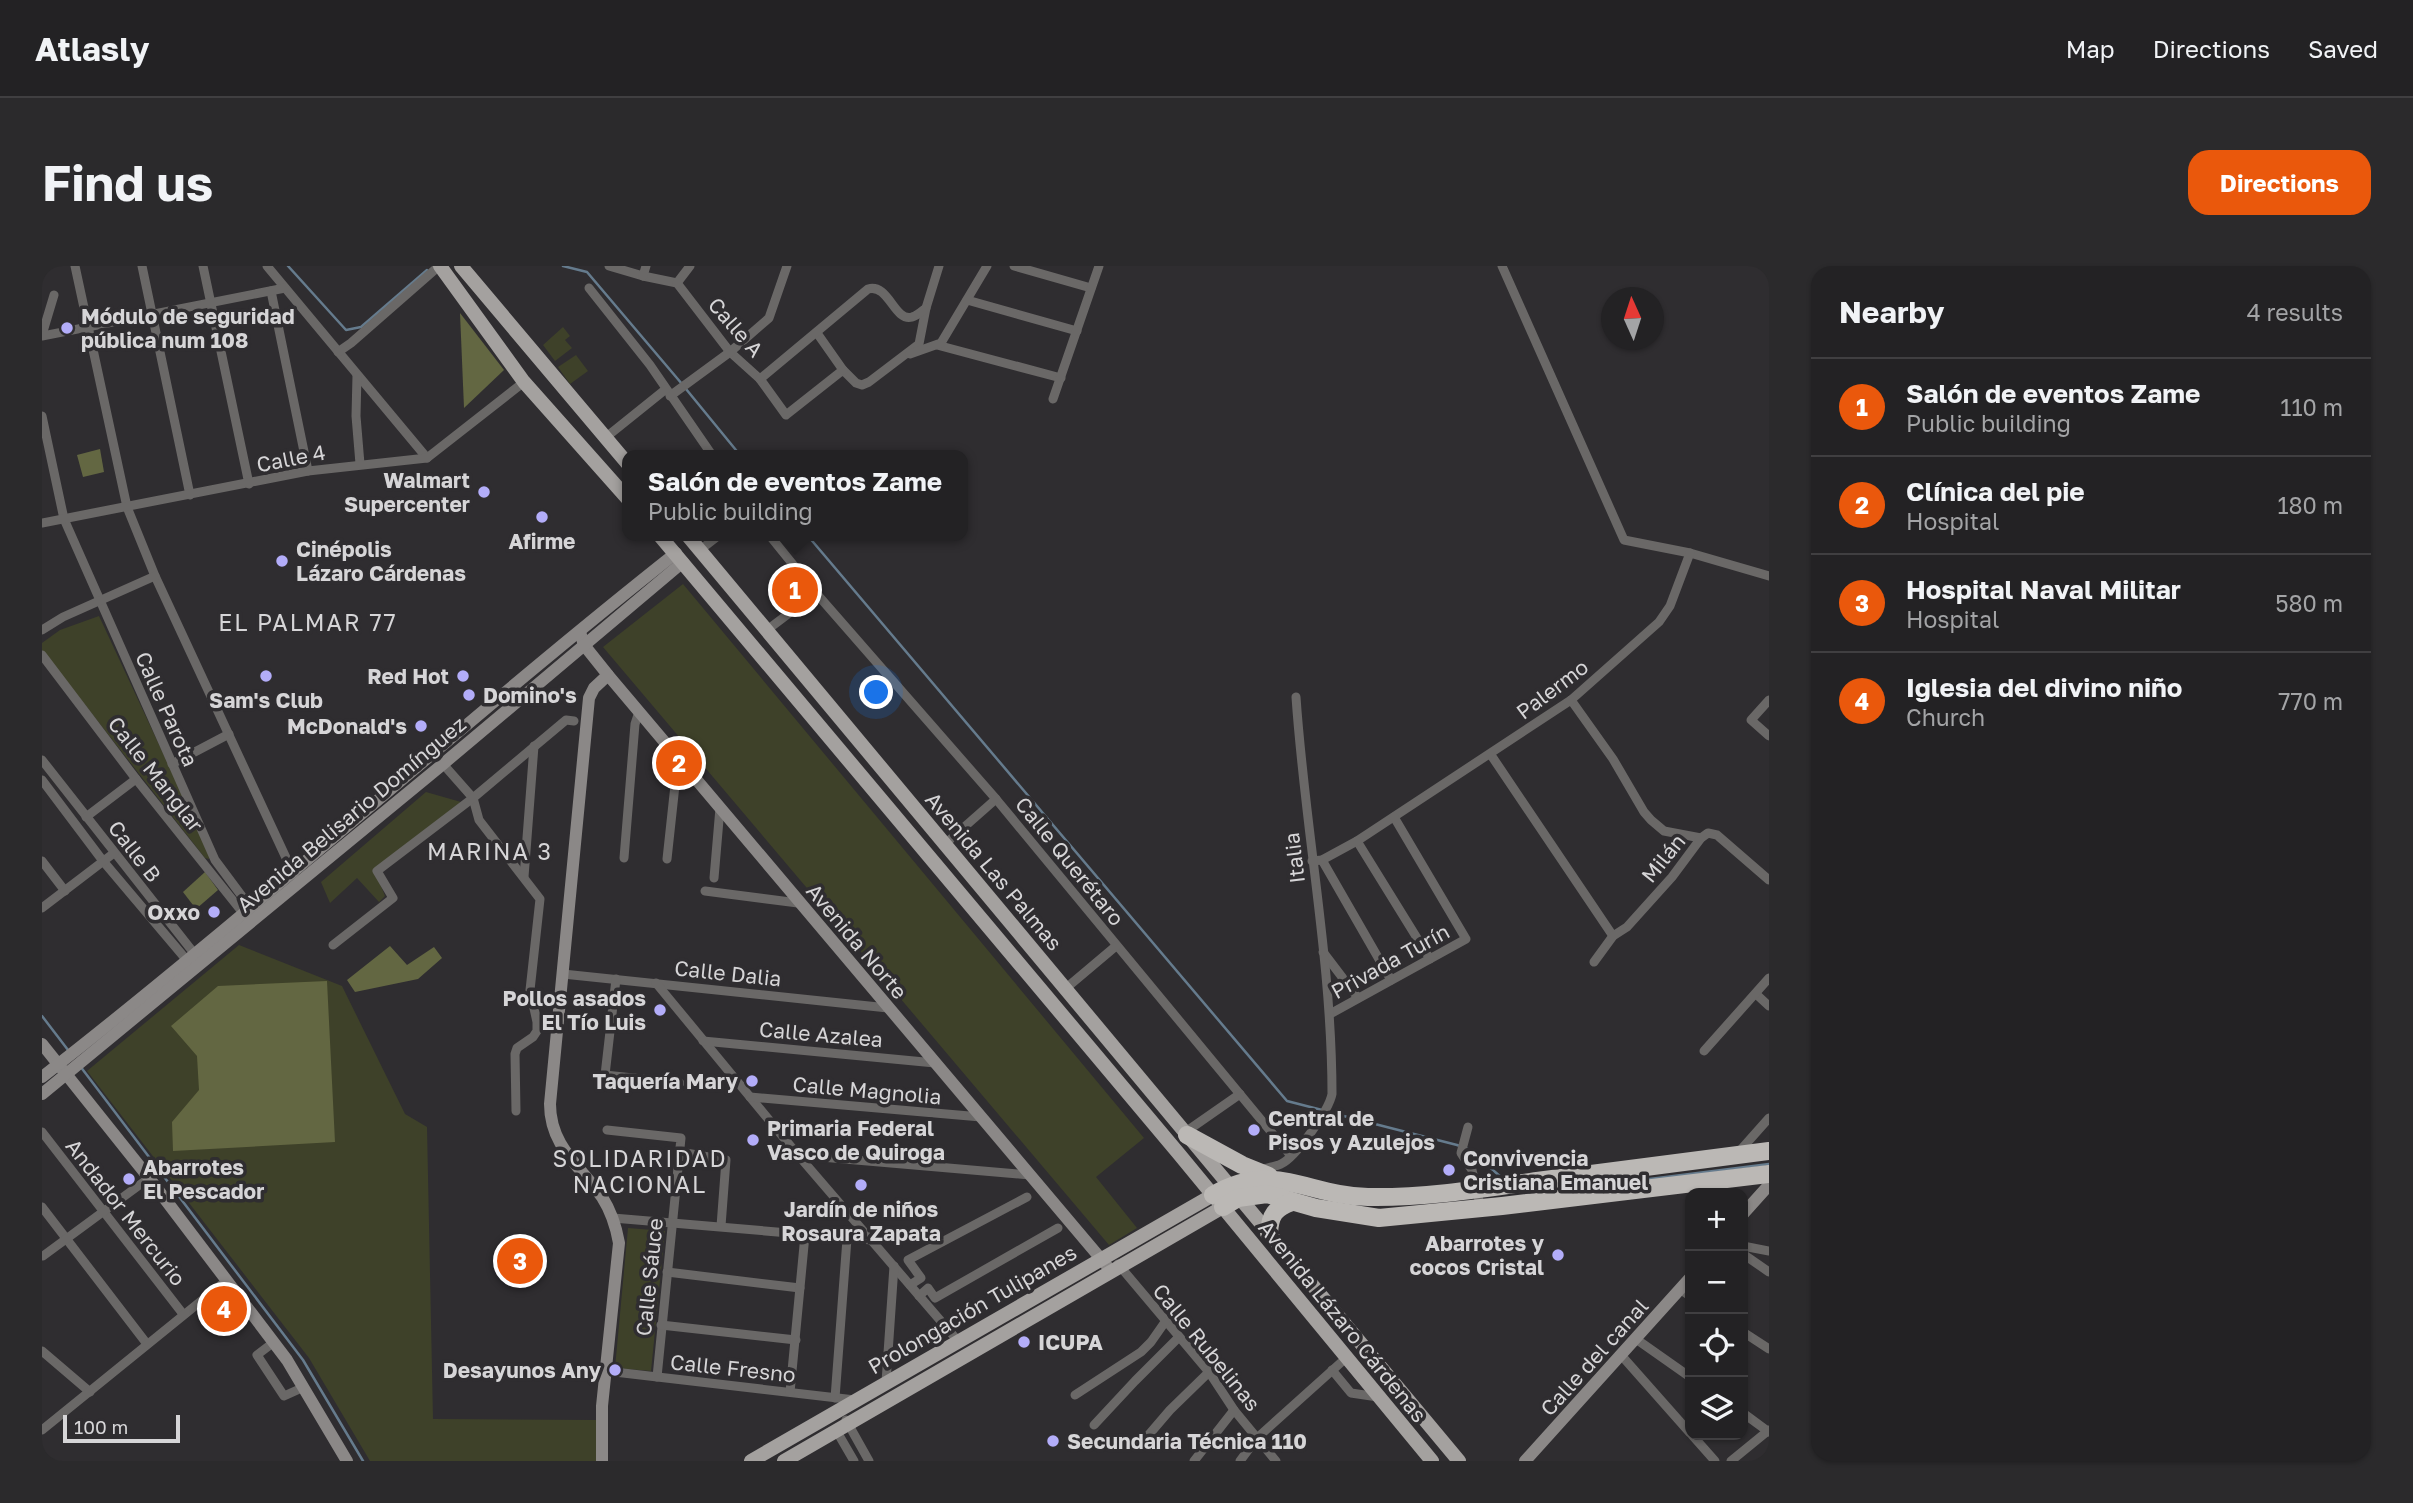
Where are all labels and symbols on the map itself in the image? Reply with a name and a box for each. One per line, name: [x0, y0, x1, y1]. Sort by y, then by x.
north arrow: [1601, 287, 1664, 350]
street label: Calle A: [703, 292, 769, 362]
place label: Módulo de seguridad pública num 108: [81, 303, 295, 353]
marker: Módulo de seguridad pública num 108: [59, 320, 75, 336]
street label: Calle 4: [254, 439, 328, 477]
place label: Walmart Supercenter: [344, 467, 470, 517]
marker: Walmart Supercenter: [476, 484, 492, 500]
marker: Afirme: [534, 509, 550, 525]
place label: Afirme: [509, 528, 575, 554]
place label: Cinépolis Lázaro Cárdenas: [296, 536, 466, 586]
marker: Cinépolis Lázaro Cárdenas: [274, 553, 290, 569]
pin: 1: [772, 564, 818, 616]
district label: EL PALMAR 77: [218, 608, 398, 636]
street label: Calle Parota: [130, 648, 204, 770]
street label: Palermo: [1511, 653, 1593, 725]
place label: Red Hot: [367, 663, 449, 689]
marker: Sam's Club: [258, 668, 274, 684]
marker: Red Hot: [455, 668, 471, 684]
your location: [859, 675, 893, 709]
place label: Domino's: [483, 682, 577, 708]
place label: Sam's Club: [209, 687, 323, 713]
marker: Domino's: [461, 687, 477, 703]
street label: Avenida Belisario Domínguez: [231, 710, 471, 918]
street label: Calle Manglar: [103, 711, 209, 837]
place label: McDonald's: [287, 713, 407, 739]
marker: McDonald's: [413, 718, 429, 734]
pin: 2: [656, 737, 702, 789]
street label: Avenida Las Palmas: [920, 786, 1068, 956]
street label: Calle Querétaro: [1010, 791, 1130, 931]
street label: Calle B: [103, 815, 167, 887]
street label: Milán: [1636, 828, 1690, 888]
street label: Italia: [1278, 831, 1310, 885]
district label: MARINA 3: [427, 837, 553, 865]
street label: Avenida Norte: [801, 878, 913, 1004]
place label: Oxxo: [147, 899, 200, 925]
marker: Oxxo: [206, 904, 222, 920]
street label: Privada Turín: [1326, 918, 1454, 1004]
street label: Calle Dalia: [673, 954, 783, 992]
place label: Pollos asados El Tío Luis: [503, 985, 646, 1035]
marker: Pollos asados El Tío Luis: [652, 1002, 668, 1018]
street label: Calle Azalea: [758, 1016, 884, 1052]
place label: Taquería Mary: [592, 1068, 738, 1094]
street label: Calle Magnolia: [791, 1071, 943, 1109]
marker: Taquería Mary: [744, 1073, 760, 1089]
place label: Central de Pisos y Azulejos: [1268, 1105, 1435, 1155]
place label: Primaria Federal Vasco de Quiroga: [767, 1115, 945, 1165]
marker: Central de Pisos y Azulejos: [1246, 1122, 1262, 1138]
marker: Primaria Federal Vasco de Quiroga: [745, 1132, 761, 1148]
street label: Andador Mercurio: [60, 1133, 192, 1291]
district label: SOLIDARIDAD NACIONAL: [552, 1144, 728, 1198]
place label: Convivencia Cristiana Emanuel: [1463, 1145, 1648, 1195]
place label: Abarrotes El Pescador: [143, 1154, 264, 1204]
marker: Convivencia Cristiana Emanuel: [1441, 1162, 1457, 1178]
marker: Abarrotes El Pescador: [121, 1171, 137, 1187]
marker: Jardín de niños Rosaura Zapata: [853, 1177, 869, 1193]
place label: Jardín de niños Rosaura Zapata: [781, 1196, 941, 1246]
street label: Avenida Lázaro Cárdenas: [1253, 1215, 1433, 1427]
street label: Calle Sáuce: [630, 1217, 668, 1337]
place label: Abarrotes y cocos Cristal: [1410, 1230, 1544, 1280]
pin: 3: [497, 1235, 543, 1287]
street label: Prolongación Tulipanes: [863, 1239, 1081, 1379]
marker: Abarrotes y cocos Cristal: [1550, 1247, 1566, 1263]
street label: Calle Rubelinas: [1148, 1278, 1266, 1416]
pin: 4: [201, 1283, 247, 1335]
street label: Calle del canal: [1535, 1293, 1653, 1421]
place label: ICUPA: [1038, 1329, 1103, 1355]
marker: ICUPA: [1016, 1334, 1032, 1350]
street label: Calle Fresno: [669, 1348, 797, 1388]
place label: Desayunos Any: [443, 1357, 601, 1383]
marker: Desayunos Any: [607, 1362, 623, 1378]
scale bar: [63, 1412, 180, 1444]
place label: Secundaria Técnica 110: [1067, 1428, 1307, 1454]
marker: Secundaria Técnica 110: [1045, 1433, 1061, 1449]

